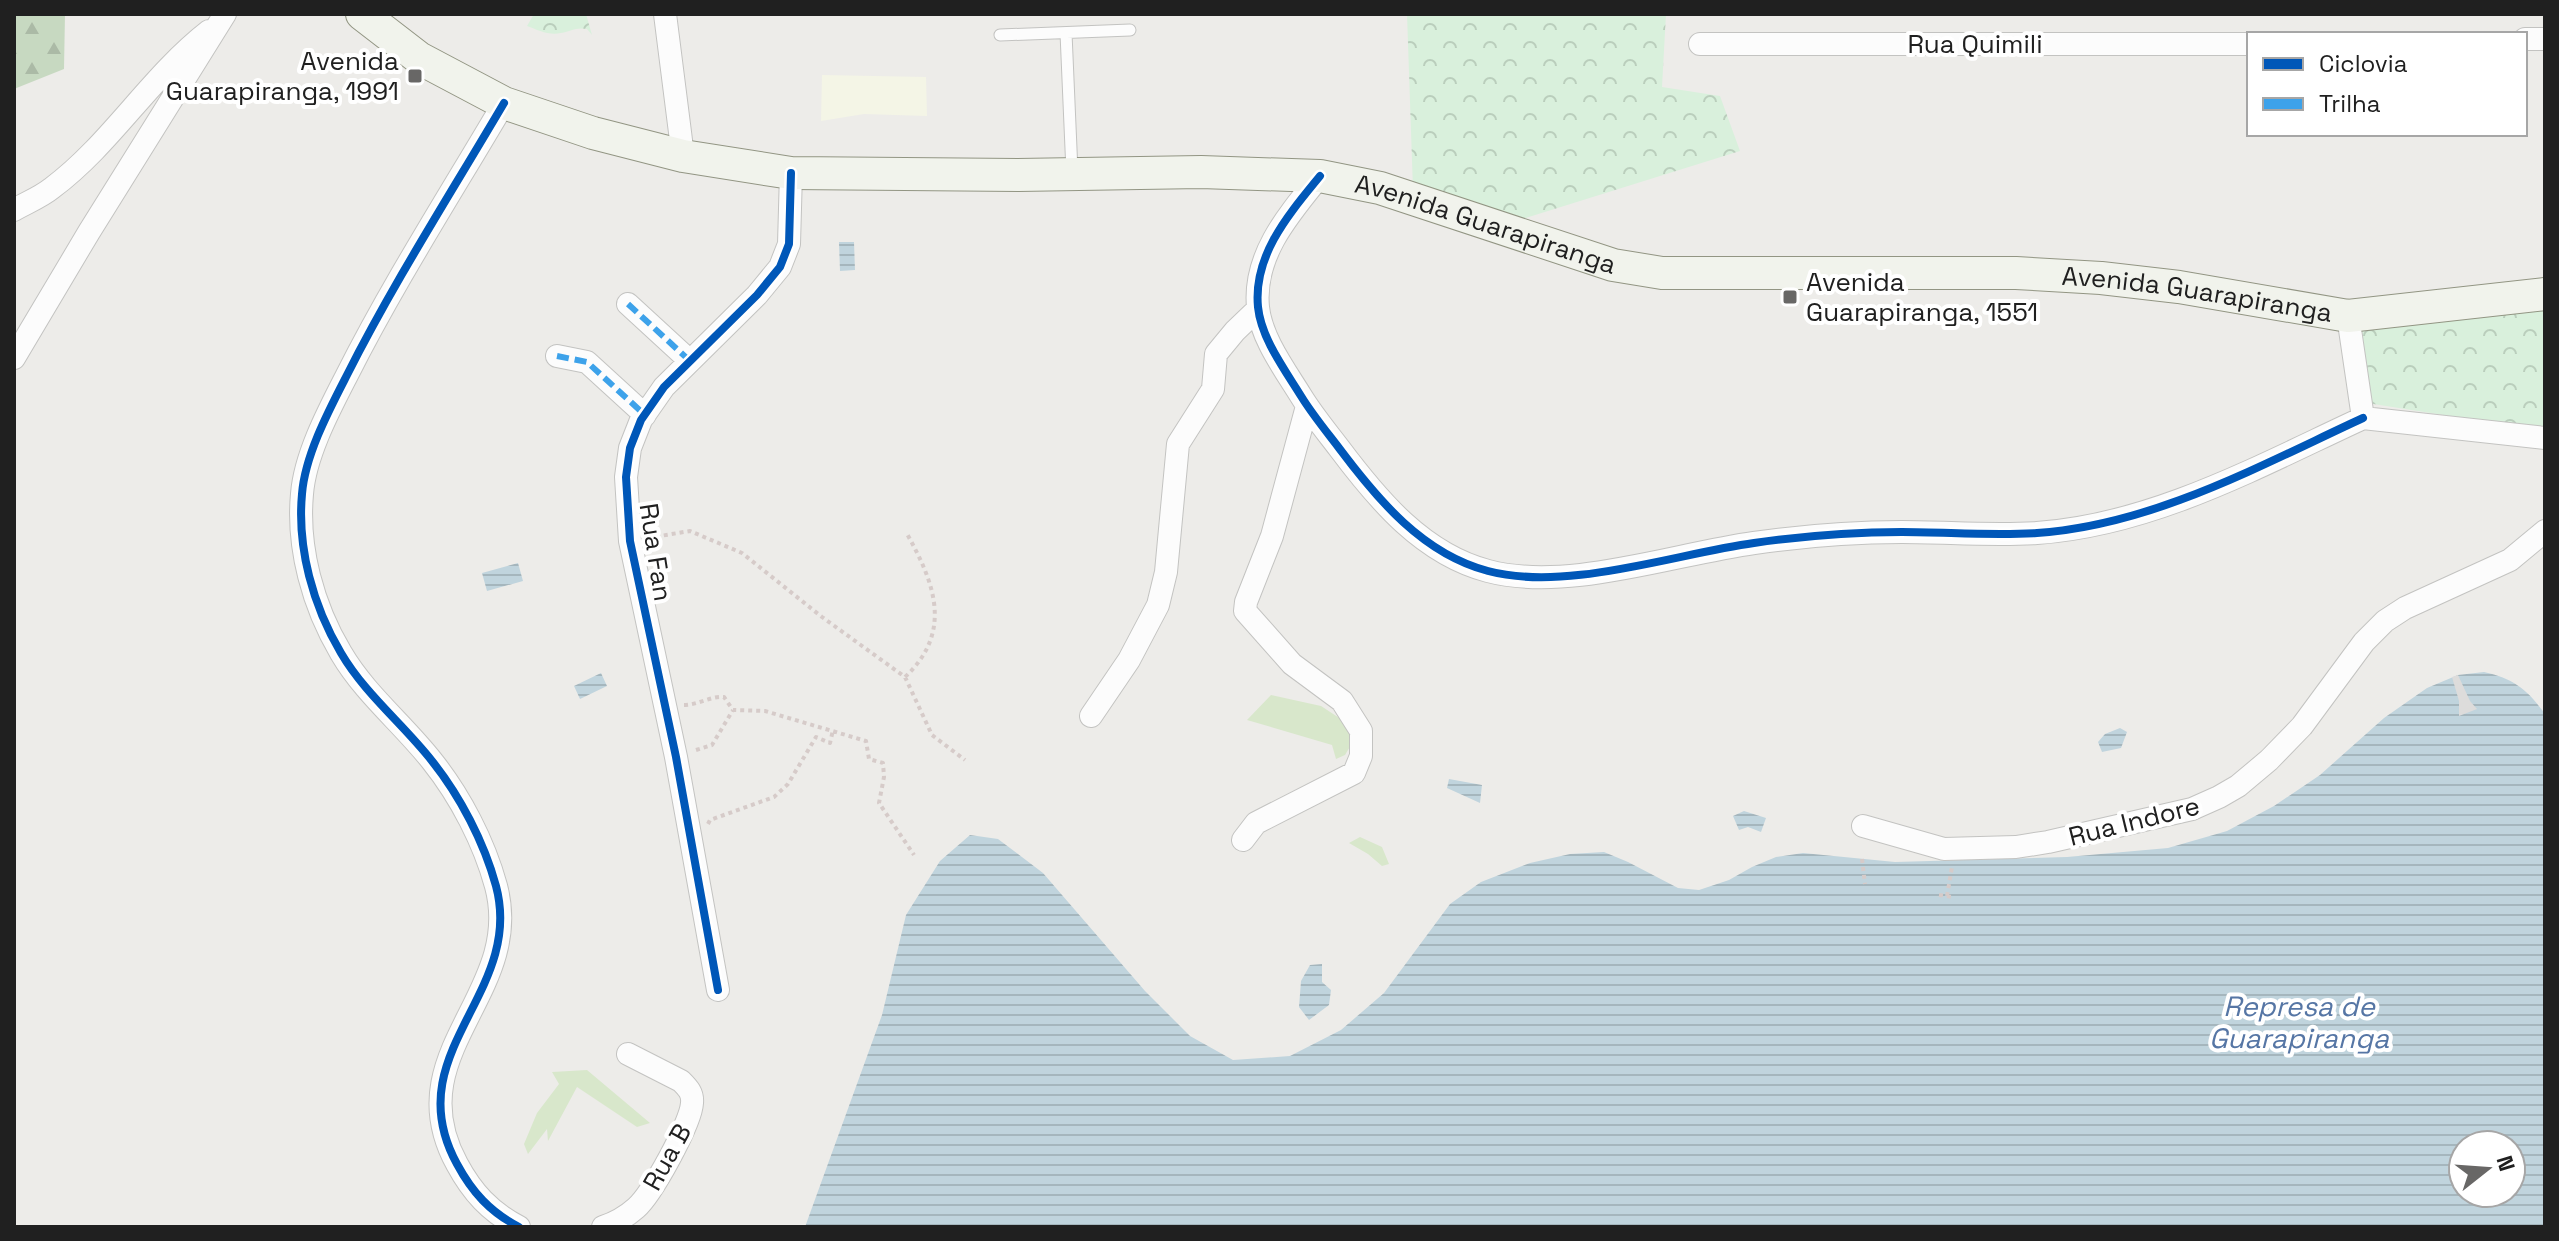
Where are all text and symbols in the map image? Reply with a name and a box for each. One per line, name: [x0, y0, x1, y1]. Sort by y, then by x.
street label: Rua Quimili: [1907, 27, 2043, 61]
legend: [2247, 32, 2527, 136]
place label: Avenida Guarapiranga, 1991: [166, 44, 399, 108]
text: Ciclovia: [2319, 48, 2408, 79]
marker: Avenida Guarapiranga, 1991: [406, 67, 424, 85]
text: Trilha: [2319, 88, 2381, 119]
street label: Avenida Guarapiranga: [1352, 166, 1621, 282]
street label: Avenida Guarapiranga: [2061, 259, 2335, 330]
place label: Avenida Guarapiranga, 1551: [1806, 265, 2038, 329]
marker: Avenida Guarapiranga, 1551: [1781, 288, 1799, 306]
street label: Rua Fan: [631, 501, 681, 603]
street label: Rua Indore: [2065, 788, 2203, 854]
water label: Represa de Guarapiranga: [2209, 988, 2390, 1056]
street label: Rua B: [635, 1118, 699, 1196]
north arrow: [2447, 1129, 2527, 1209]
text: N: [2491, 1152, 2522, 1174]

